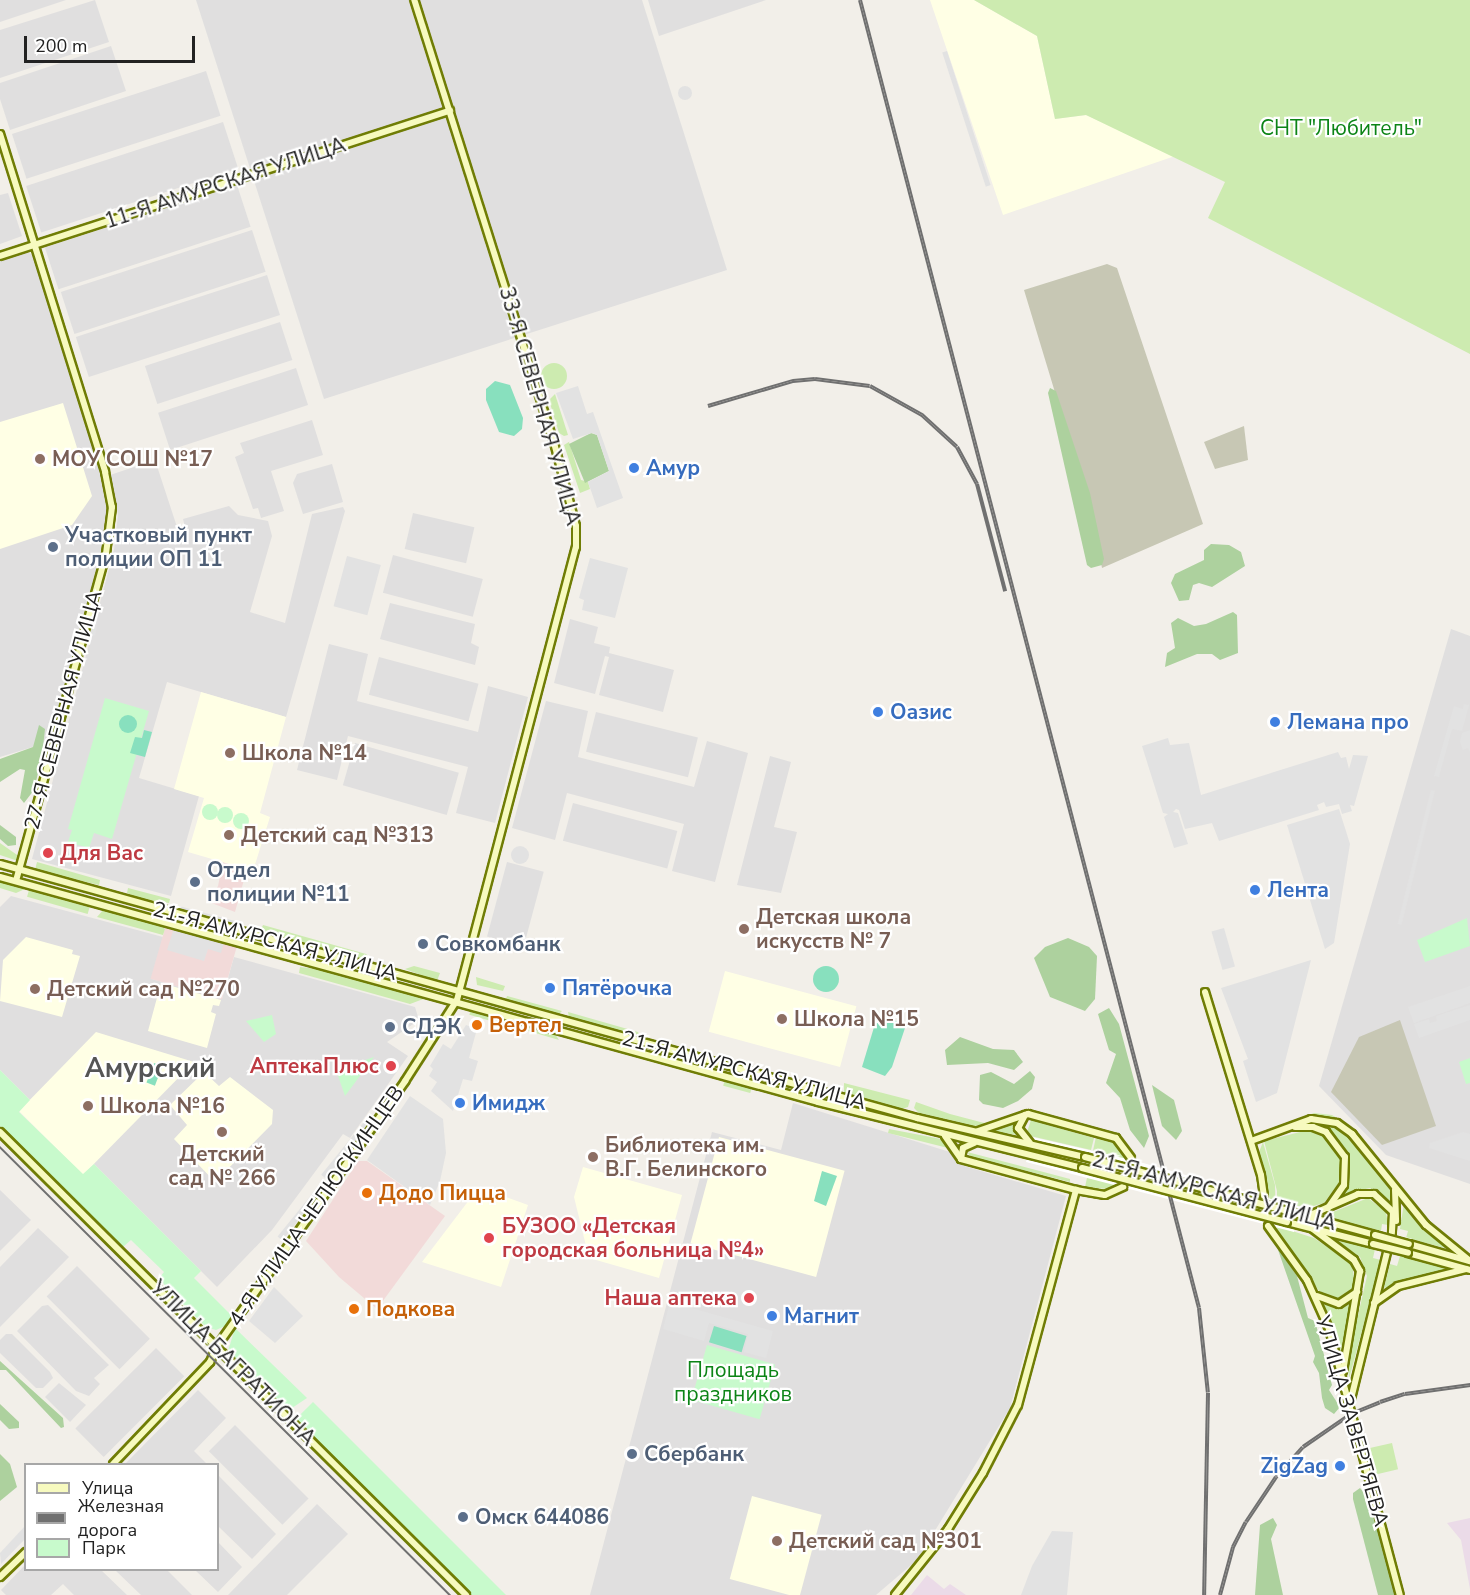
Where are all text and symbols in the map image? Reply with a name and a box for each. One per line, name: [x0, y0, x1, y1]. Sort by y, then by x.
scale bar: [27, 24, 198, 62]
text: 200 m: [35, 34, 87, 58]
park label: СНТ "Любитель": [1260, 115, 1422, 141]
street label: 11-Я АМУРСКАЯ УЛИЦА: [101, 132, 349, 234]
street label: 33-Я СЕВЕРНАЯ УЛИЦА: [494, 284, 586, 528]
place label: МОУ СОШ №17: [52, 446, 213, 472]
marker: МОУ СОШ №17: [33, 452, 47, 466]
place label: Амур: [646, 455, 700, 481]
marker: Амур: [627, 461, 641, 475]
place label: Участковый пункт полиции ОП 11: [65, 522, 252, 572]
marker: Участковый пункт полиции ОП 11: [46, 540, 60, 554]
street label: 27-Я СЕВЕРНАЯ УЛИЦА: [19, 587, 107, 833]
place label: Оазис: [890, 699, 952, 725]
marker: Оазис: [871, 705, 885, 719]
place label: Лемана про: [1287, 709, 1409, 735]
marker: Лемана про: [1268, 715, 1282, 729]
place label: Школа №14: [242, 740, 367, 766]
marker: Школа №14: [223, 746, 237, 760]
place label: Детский сад №313: [241, 822, 434, 848]
marker: Детский сад №313: [222, 828, 236, 842]
place label: Для Вас: [60, 840, 143, 866]
marker: Для Вас: [41, 846, 55, 860]
place label: Отдел полиции №11: [207, 857, 350, 907]
marker: Отдел полиции №11: [188, 875, 202, 889]
place label: Лента: [1267, 877, 1329, 903]
marker: Лента: [1248, 883, 1262, 897]
street label: 21-Я АМУРСКАЯ УЛИЦА: [150, 896, 400, 986]
place label: Детская школа искусств № 7: [756, 904, 911, 954]
marker: Детская школа искусств № 7: [737, 922, 751, 936]
place label: Совкомбанк: [435, 931, 561, 957]
marker: Совкомбанк: [416, 937, 430, 951]
place label: Пятёрочка: [562, 975, 672, 1001]
place label: Детский сад №270: [47, 976, 240, 1002]
marker: Пятёрочка: [543, 981, 557, 995]
marker: Детский сад №270: [28, 982, 42, 996]
place label: Школа №15: [794, 1006, 919, 1032]
place label: Вертел: [489, 1012, 562, 1038]
marker: Школа №15: [775, 1012, 789, 1026]
place label: СДЭК: [402, 1014, 461, 1040]
marker: Вертел: [470, 1018, 484, 1032]
marker: СДЭК: [383, 1020, 397, 1034]
street label: 21-Я АМУРСКАЯ УЛИЦА: [619, 1025, 869, 1115]
district label: Амурский: [85, 1053, 215, 1085]
place label: АптекаПлюс: [250, 1053, 379, 1079]
marker: АптекаПлюс: [384, 1059, 398, 1073]
street label: 4-Я УЛИЦА ЧЕЛЮСКИНЦЕВ: [223, 1081, 409, 1331]
place label: Имидж: [472, 1090, 545, 1116]
place label: Школа №16: [100, 1093, 225, 1119]
marker: Имидж: [453, 1096, 467, 1110]
marker: Школа №16: [81, 1099, 95, 1113]
marker: Детский сад № 266: [215, 1125, 229, 1139]
place label: Библиотека им. В.Г. Белинского: [605, 1132, 767, 1182]
place label: Детский сад № 266: [168, 1141, 276, 1191]
street label: 21-Я АМУРСКАЯ УЛИЦА: [1089, 1146, 1339, 1236]
marker: Библиотека им. В.Г. Белинского: [586, 1150, 600, 1164]
place label: Додо Пицца: [379, 1180, 506, 1206]
marker: Додо Пицца: [360, 1186, 374, 1200]
place label: БУЗОО «Детская городская больница №4»: [502, 1213, 764, 1263]
marker: БУЗОО «Детская городская больница №4»: [480, 1229, 498, 1247]
street label: УЛИЦА БАГРАТИОНА: [145, 1275, 321, 1451]
place label: Наша аптека: [605, 1285, 737, 1311]
marker: Наша аптека: [742, 1291, 756, 1305]
place label: Подкова: [366, 1296, 455, 1322]
marker: Подкова: [347, 1302, 361, 1316]
place label: Магнит: [784, 1303, 859, 1329]
marker: Магнит: [765, 1309, 779, 1323]
street label: УЛИЦА ЗАВЕРТЯЕВА: [1310, 1313, 1394, 1529]
park label: Площадь праздников: [674, 1357, 792, 1407]
place label: Сбербанк: [644, 1441, 744, 1467]
marker: Сбербанк: [625, 1447, 639, 1461]
place label: ZigZag: [1261, 1453, 1328, 1479]
marker: ZigZag: [1333, 1459, 1347, 1473]
legend: [24, 1463, 219, 1571]
text: Улица: [82, 1476, 133, 1500]
text: Железная дорога: [78, 1494, 164, 1542]
place label: Омск 644086: [475, 1504, 609, 1530]
marker: Омск 644086: [456, 1510, 470, 1524]
place label: Детский сад №301: [789, 1528, 982, 1554]
marker: Детский сад №301: [770, 1534, 784, 1548]
text: Парк: [82, 1536, 125, 1560]

